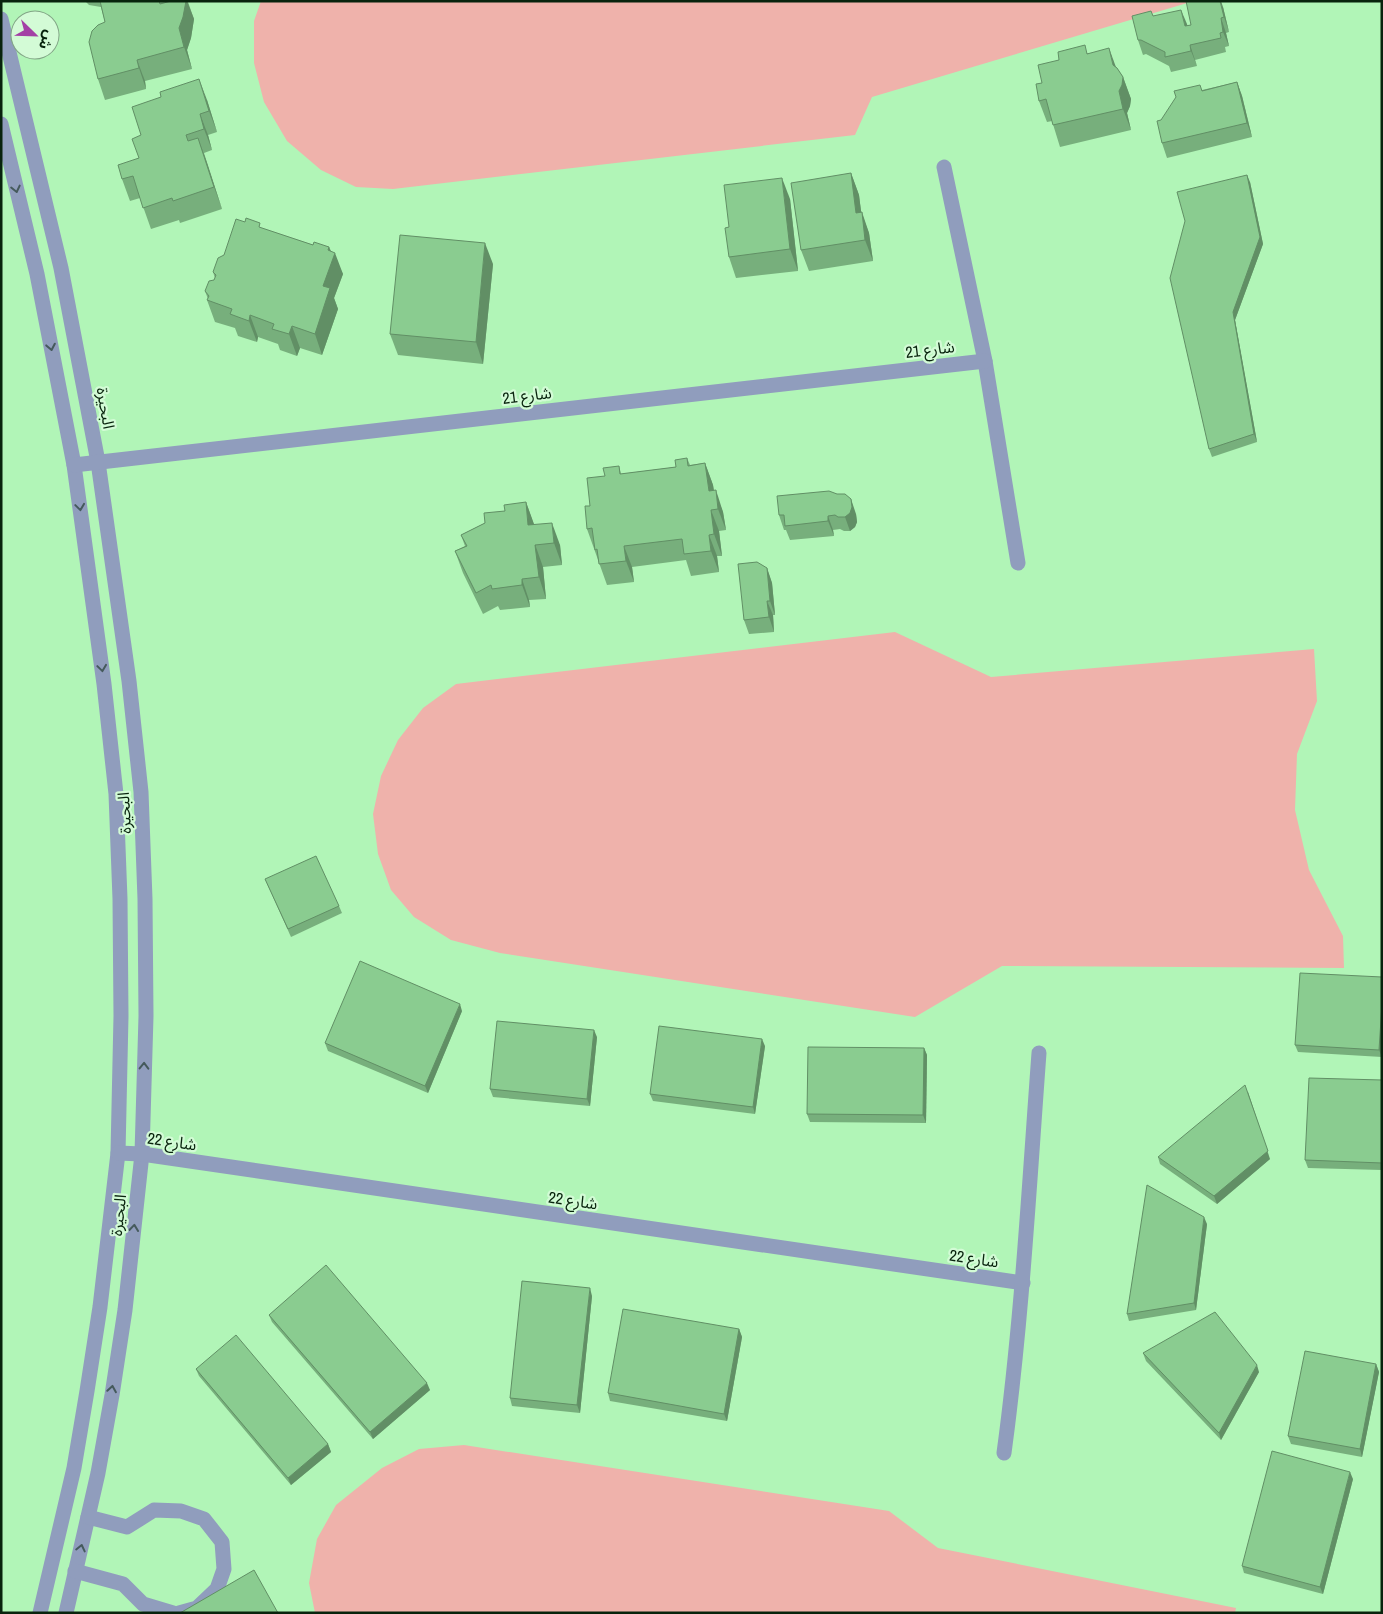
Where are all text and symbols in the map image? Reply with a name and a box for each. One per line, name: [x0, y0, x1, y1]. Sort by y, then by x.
north arrow: [10, 10, 60, 60]
text: ش: [35, 28, 59, 52]
one-way arrow: [10, 184, 21, 193]
street label: شارع 21: [904, 335, 956, 365]
one-way arrow: [46, 343, 56, 352]
street label: شارع 21: [501, 381, 553, 411]
street label: البحيرة: [92, 386, 120, 430]
one-way arrow: [74, 504, 85, 512]
one-way arrow: [97, 664, 107, 673]
street label: البحيرة: [112, 792, 136, 834]
one-way arrow: [139, 1062, 150, 1070]
street label: شارع 22: [146, 1127, 198, 1157]
street label: شارع 22: [547, 1186, 599, 1216]
street label: البحيرة: [105, 1193, 131, 1237]
one-way arrow: [128, 1224, 139, 1232]
street label: شارع 22: [948, 1244, 1000, 1274]
one-way arrow: [107, 1385, 117, 1393]
one-way arrow: [75, 1544, 86, 1553]

